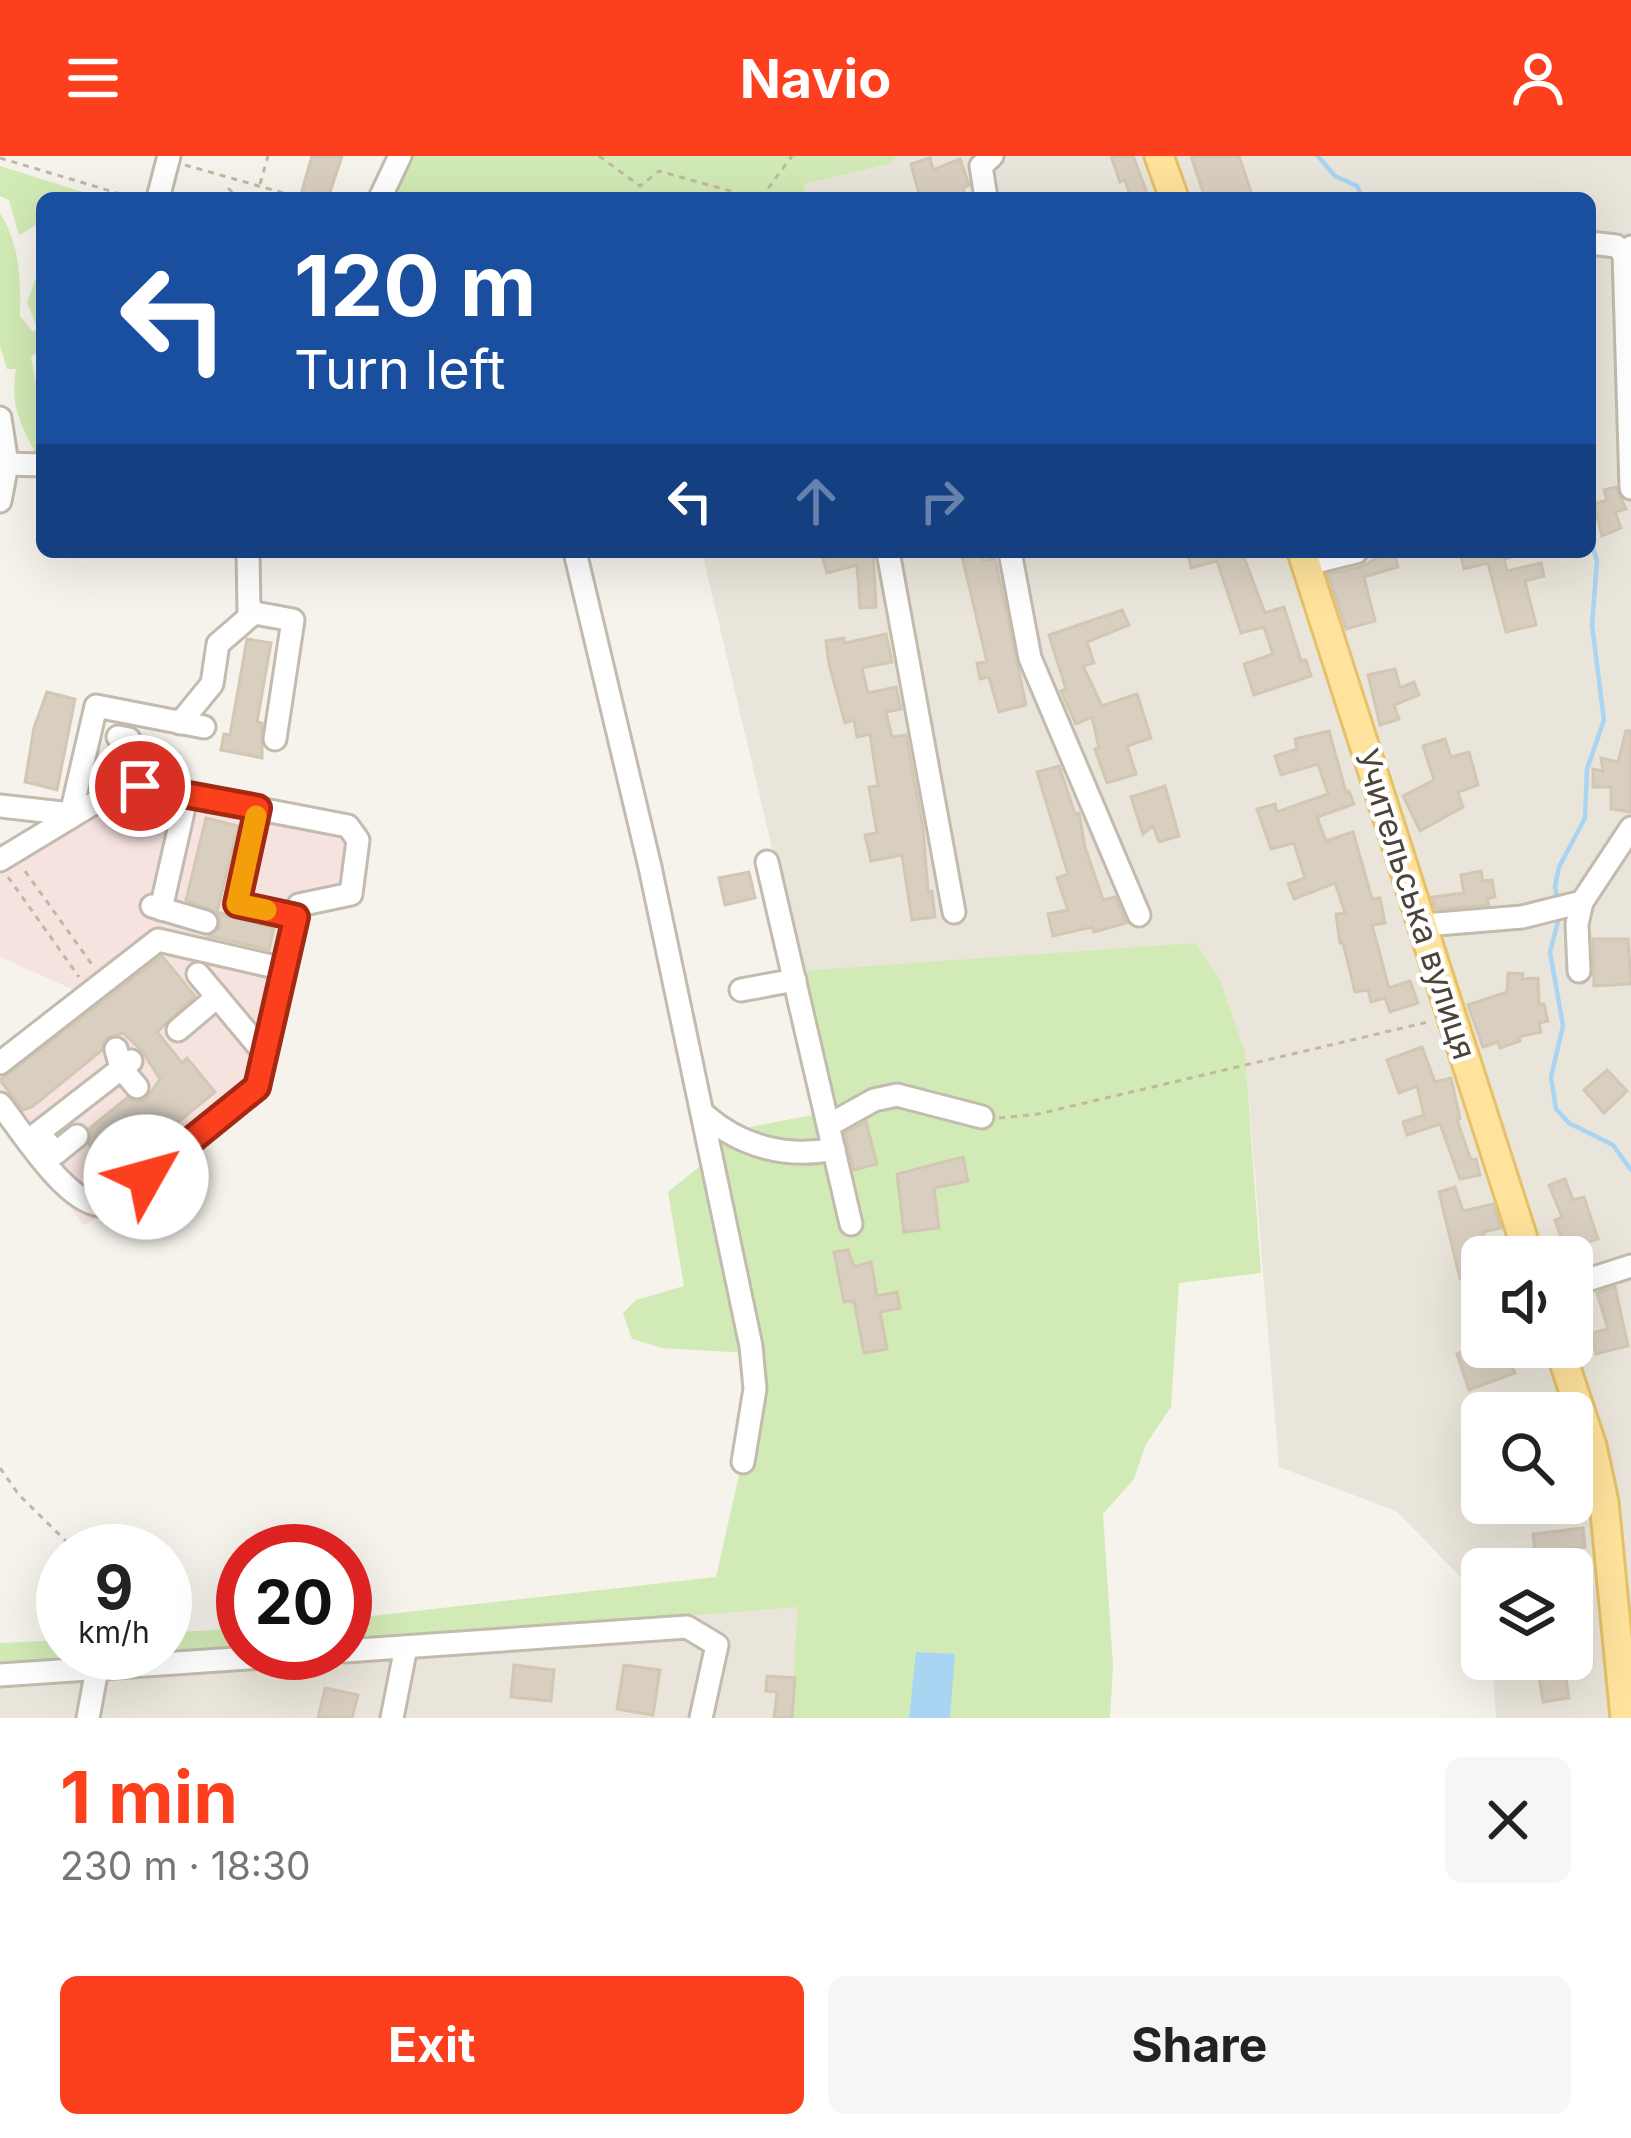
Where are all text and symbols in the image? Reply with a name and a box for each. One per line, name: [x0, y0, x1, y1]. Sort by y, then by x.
icon: menu: [60, 45, 126, 111]
icon: person: [1505, 45, 1571, 111]
text: Navio: [740, 46, 891, 111]
text: 120 m: [294, 235, 536, 336]
icon: left: [96, 240, 252, 396]
text: Turn left: [294, 337, 505, 402]
icon: left: [657, 468, 723, 534]
icon: ahead: [783, 468, 849, 534]
icon: right: [909, 468, 975, 534]
pin: [89, 735, 191, 837]
street label: Учительська вулиця: [1347, 744, 1485, 1064]
icon: arrive: [107, 753, 173, 819]
position arrow: [83, 1114, 209, 1240]
map controls: [1461, 1236, 1593, 1680]
button: sound: [1461, 1236, 1593, 1368]
button: search: [1461, 1392, 1593, 1524]
speed limit sign: 20: [216, 1524, 372, 1680]
button: layers: [1461, 1548, 1593, 1680]
text: 9: [95, 1551, 133, 1623]
text: km/h: [78, 1614, 150, 1650]
text: 1 min: [60, 1753, 238, 1840]
button: close: [1445, 1757, 1571, 1883]
text: 230 m · 18:30: [60, 1842, 311, 1889]
button: Exit: [60, 1976, 804, 2114]
button: Share: [828, 1976, 1571, 2114]

